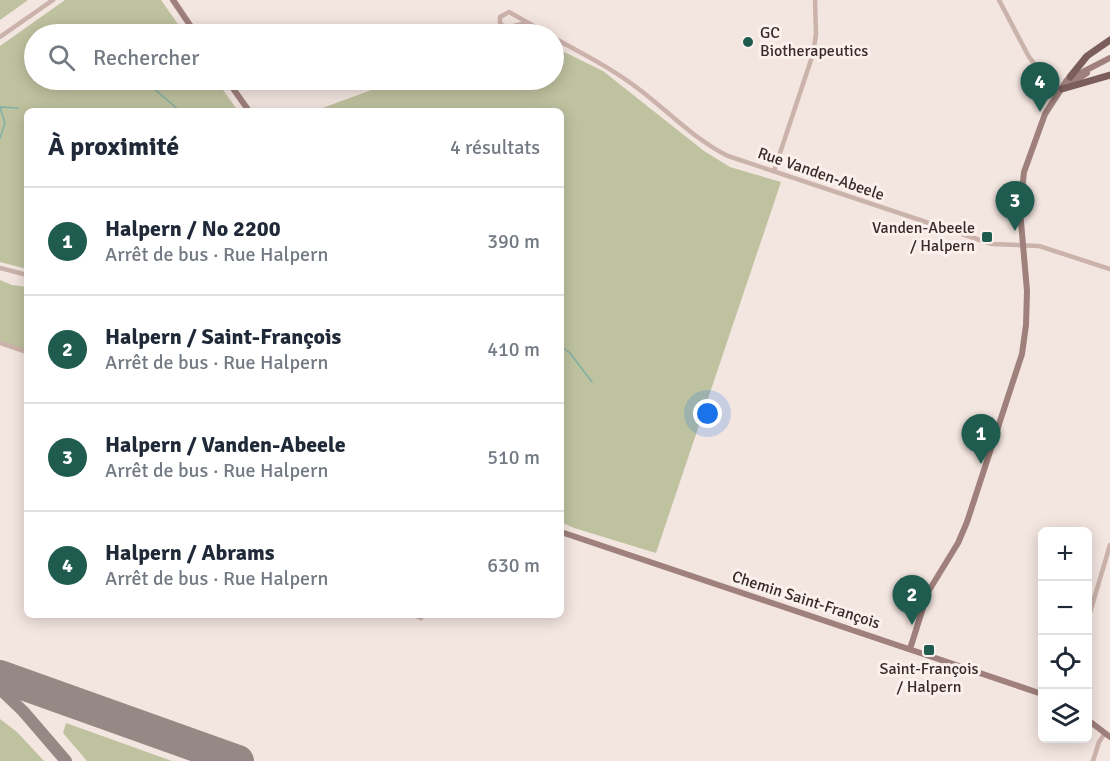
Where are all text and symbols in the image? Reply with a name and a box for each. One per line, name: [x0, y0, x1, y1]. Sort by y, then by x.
place label: GC Biotherapeutics: [760, 23, 868, 61]
search box: [24, 24, 564, 90]
marker: GC Biotherapeutics: [741, 35, 755, 49]
icon: search: [45, 41, 78, 74]
text: Rechercher: [93, 44, 199, 71]
pin: 4: [1020, 63, 1060, 112]
text: À proximité: [48, 131, 179, 163]
text: 4 résultats: [450, 135, 540, 160]
street label: Rue Vanden-Abeele: [755, 143, 887, 205]
pin: 3: [996, 182, 1034, 231]
text: Halpern / No 2200: [105, 215, 281, 242]
place label: Vanden-Abeele / Halpern: [872, 218, 975, 256]
text: 1: [62, 229, 73, 254]
text: 390 m: [487, 229, 540, 254]
marker: Vanden-Abeele / Halpern: [980, 230, 994, 244]
text: Arrêt de bus · Rue Halpern: [105, 242, 328, 267]
text: Halpern / Saint-François: [105, 323, 341, 350]
text: 2: [62, 337, 73, 362]
text: 410 m: [487, 337, 540, 362]
text: Arrêt de bus · Rue Halpern: [105, 350, 328, 375]
your location: [693, 399, 722, 428]
pin: 1: [962, 414, 1000, 464]
text: Halpern / Vanden-Abeele: [105, 431, 346, 458]
text: 3: [62, 445, 73, 470]
text: 510 m: [487, 445, 540, 470]
text: Arrêt de bus · Rue Halpern: [105, 458, 328, 483]
map controls: [1038, 527, 1092, 743]
button: +: [1038, 527, 1092, 581]
text: Halpern / Abrams: [105, 539, 275, 566]
text: 4: [62, 553, 73, 578]
text: 630 m: [487, 553, 540, 578]
text: Arrêt de bus · Rue Halpern: [105, 566, 328, 591]
street label: Chemin Saint-François: [729, 567, 883, 633]
pin: 2: [892, 576, 932, 625]
button: −: [1038, 581, 1092, 635]
button: locate: [1038, 635, 1092, 689]
marker: Saint-François / Halpern: [922, 643, 936, 657]
place label: Saint-François / Halpern: [880, 659, 979, 697]
button: layers: [1038, 689, 1092, 743]

